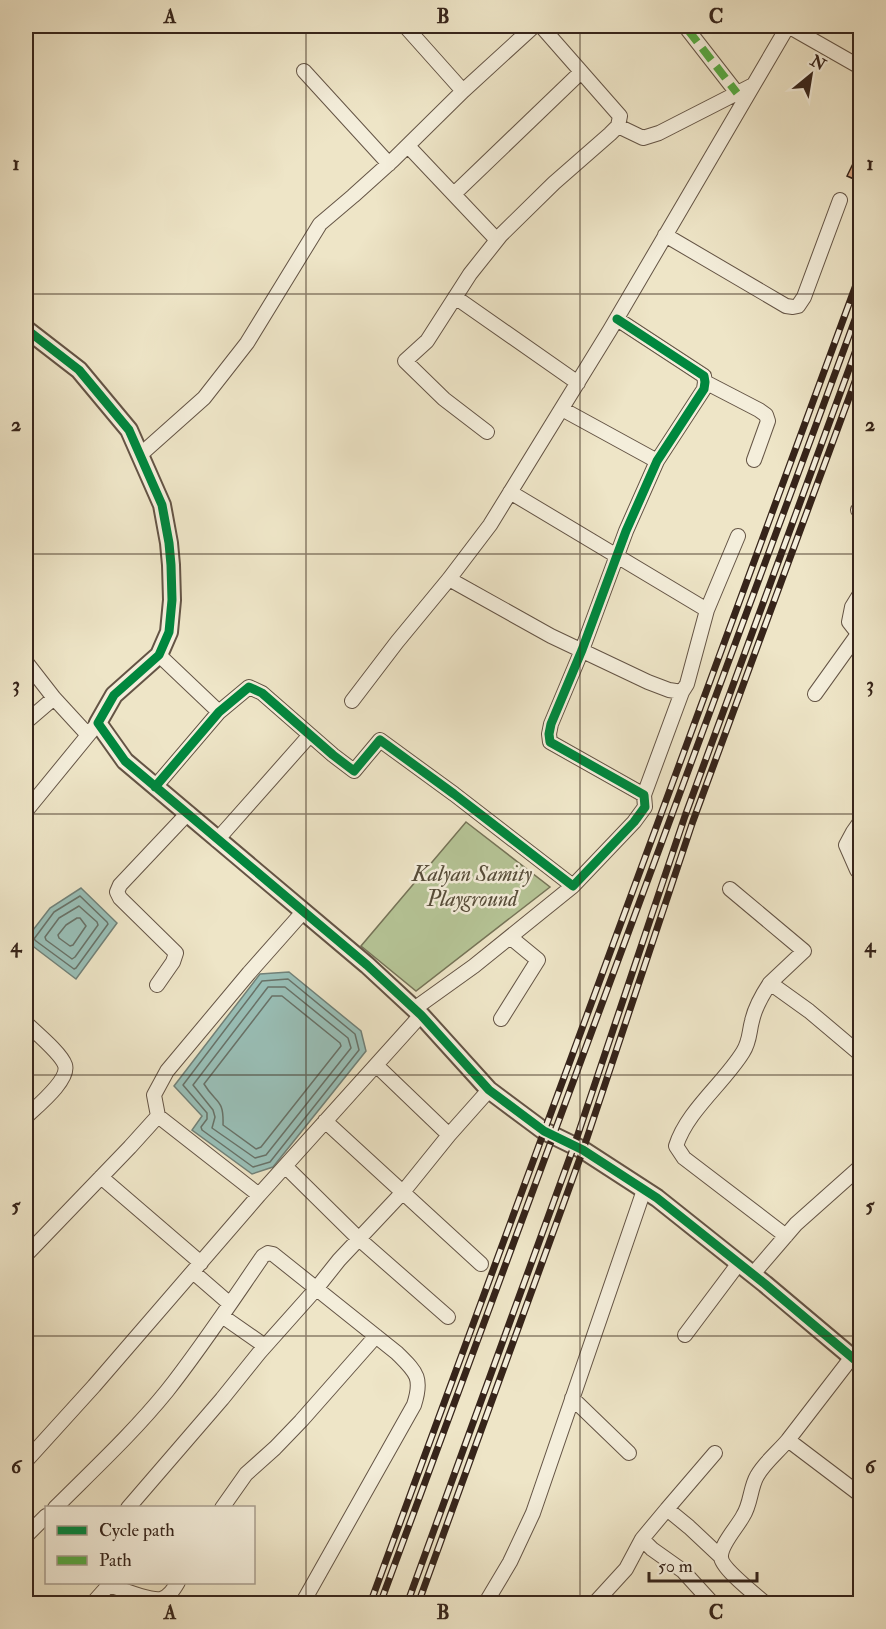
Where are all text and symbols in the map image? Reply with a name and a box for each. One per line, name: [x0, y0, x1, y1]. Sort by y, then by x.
text: A: [163, 4, 177, 29]
text: B: [436, 4, 450, 29]
text: C: [709, 4, 723, 29]
north arrow: [781, 45, 841, 105]
text: N: [806, 50, 830, 75]
text: 1: [12, 151, 20, 176]
text: 1: [866, 151, 874, 176]
text: 2: [11, 412, 21, 437]
text: 2: [865, 412, 875, 437]
text: 3: [12, 672, 20, 697]
text: 3: [866, 672, 874, 697]
park label: Kalyan Samity Playground: [411, 860, 533, 913]
text: 4: [10, 933, 23, 958]
text: 4: [864, 933, 877, 958]
text: 5: [12, 1193, 22, 1218]
text: 5: [866, 1193, 876, 1218]
text: 6: [11, 1454, 23, 1479]
text: 6: [865, 1454, 877, 1479]
legend: [45, 1506, 255, 1584]
text: Cycle path: [99, 1519, 175, 1542]
scale bar: [649, 1545, 757, 1583]
text: Path: [99, 1549, 132, 1572]
text: 50 m: [658, 1555, 693, 1578]
text: A: [163, 1600, 177, 1625]
text: B: [436, 1600, 450, 1625]
text: C: [709, 1600, 723, 1625]

